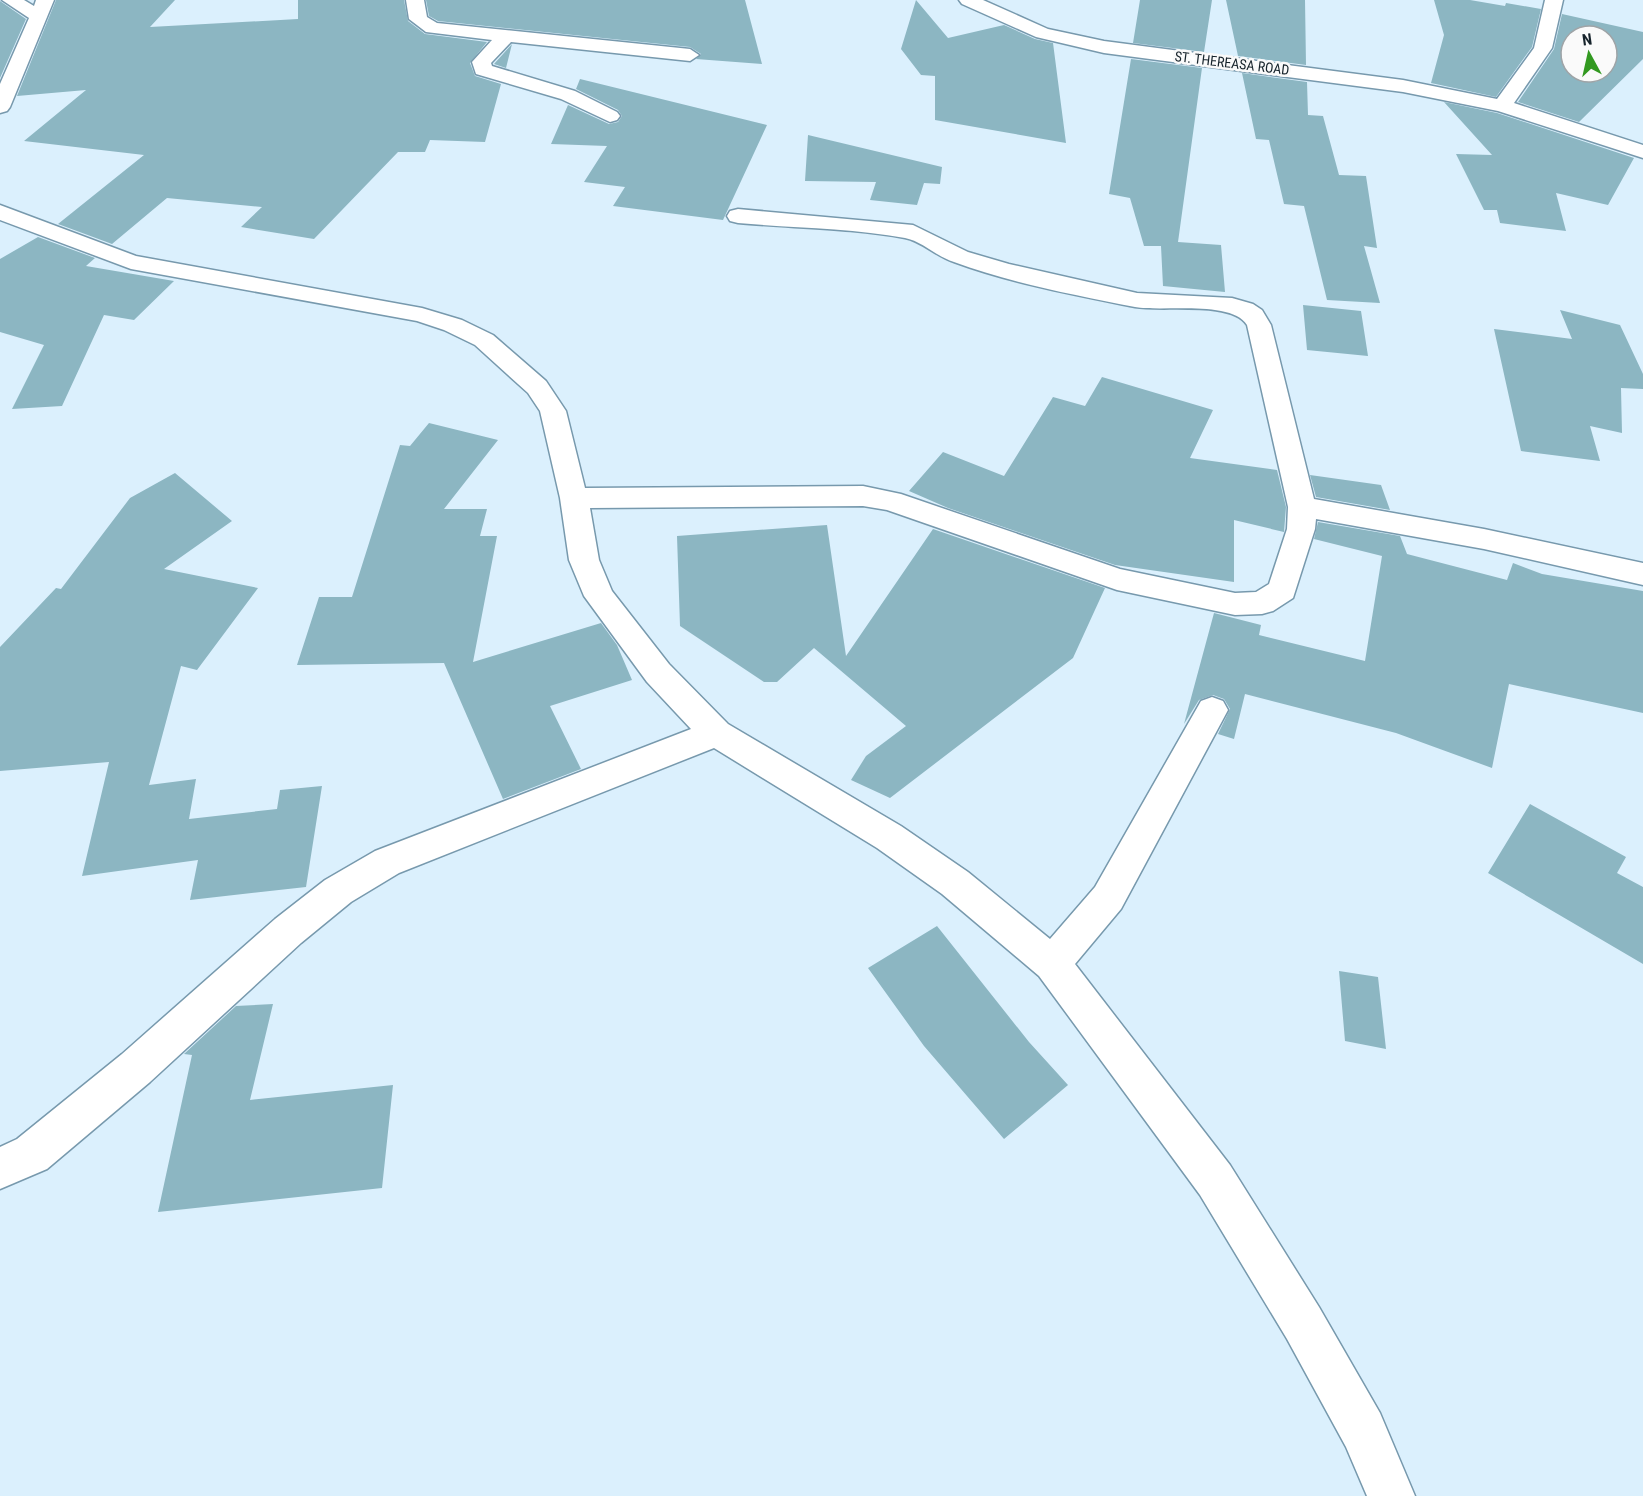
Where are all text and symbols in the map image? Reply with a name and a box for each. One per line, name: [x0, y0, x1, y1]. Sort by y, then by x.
north arrow: [1559, 24, 1619, 84]
text: N: [1581, 30, 1593, 50]
street label: ST. THEREASA ROAD: [1174, 48, 1290, 78]

